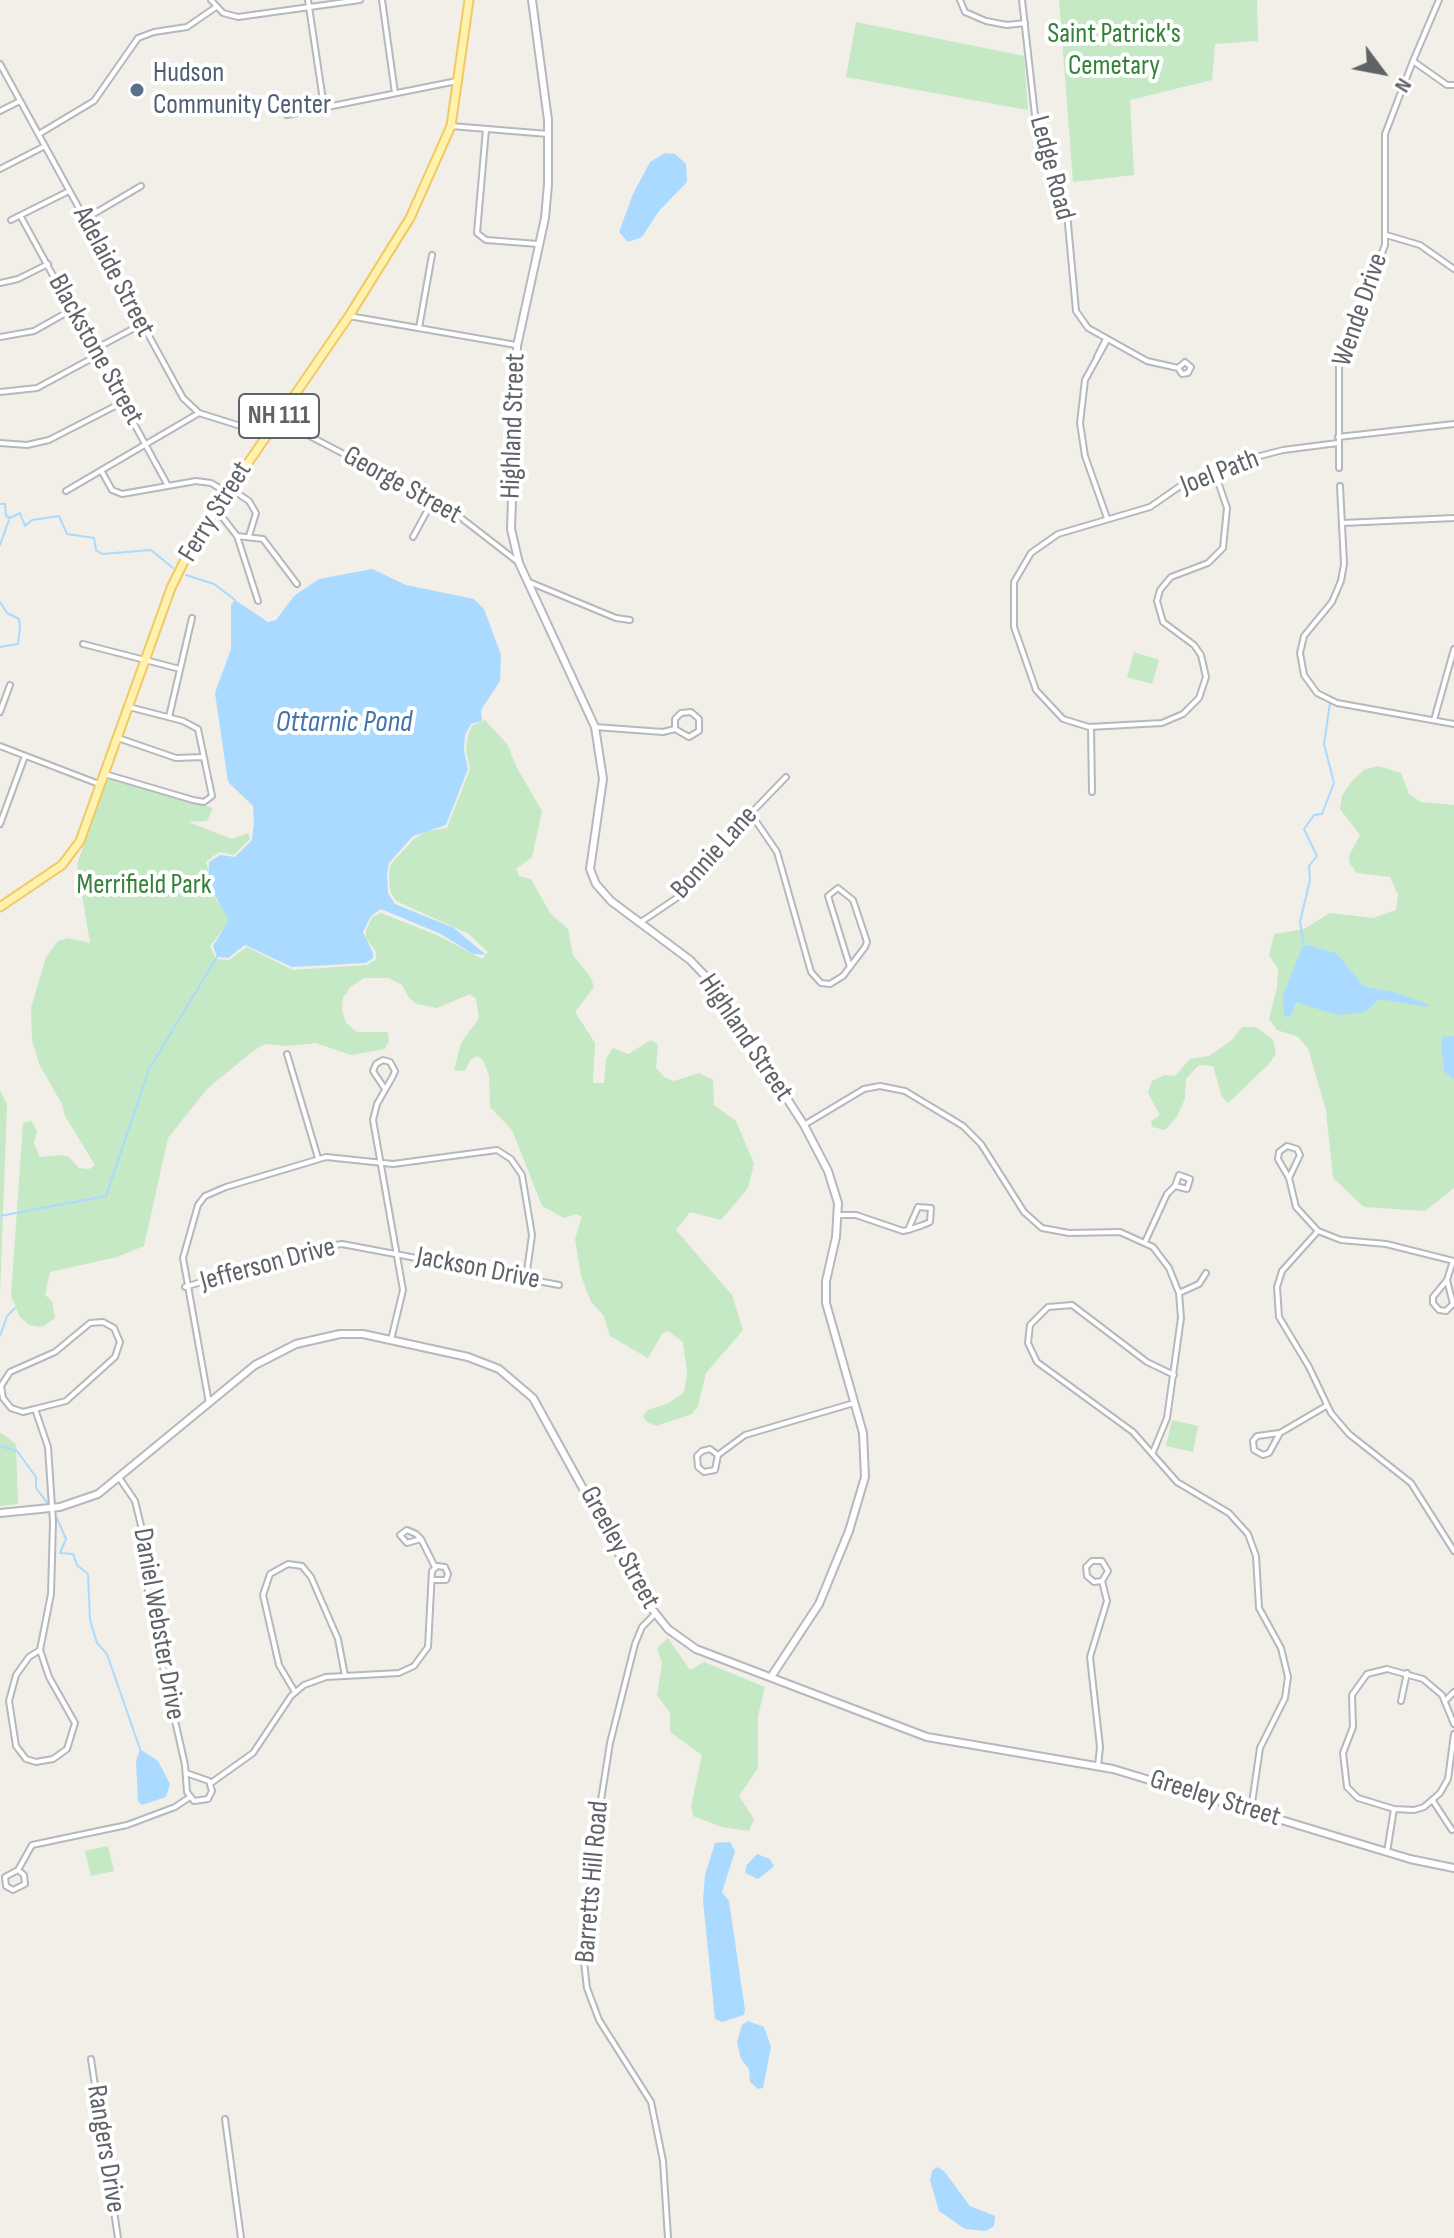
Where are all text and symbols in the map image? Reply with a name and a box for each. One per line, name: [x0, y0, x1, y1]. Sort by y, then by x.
park label: Saint Patrick's Cemetary: [1047, 18, 1181, 84]
north arrow: [1342, 32, 1422, 112]
place label: Hudson Community Center: [153, 57, 331, 123]
text: N: [1388, 73, 1417, 97]
marker: Hudson Community Center: [128, 81, 146, 99]
street label: Ledge Road: [1021, 112, 1081, 224]
street label: Adelaide Street: [65, 201, 161, 343]
street label: Wende Drive: [1326, 249, 1396, 371]
street label: Blackstone Street: [40, 269, 150, 431]
street label: Highland Street: [495, 353, 533, 499]
road number: NH 111: [239, 394, 319, 438]
street label: George Street: [337, 440, 467, 532]
street label: Joel Path: [1176, 443, 1264, 503]
street label: Ferry Street: [172, 456, 260, 568]
water label: Ottarnic Pond: [276, 705, 412, 741]
street label: Bonnie Lane: [665, 800, 765, 906]
park label: Merrifield Park: [77, 869, 211, 903]
street label: Highland Street: [690, 968, 800, 1108]
street label: Jefferson Drive: [197, 1231, 339, 1299]
street label: Jackson Drive: [413, 1241, 543, 1297]
street label: Greeley Street: [572, 1481, 666, 1615]
street label: Daniel Webster Drive: [125, 1526, 191, 1722]
street label: Greeley Street: [1146, 1763, 1284, 1835]
street label: Barretts Hill Road: [569, 1800, 617, 1964]
street label: Rangers Drive: [78, 2083, 132, 2215]

